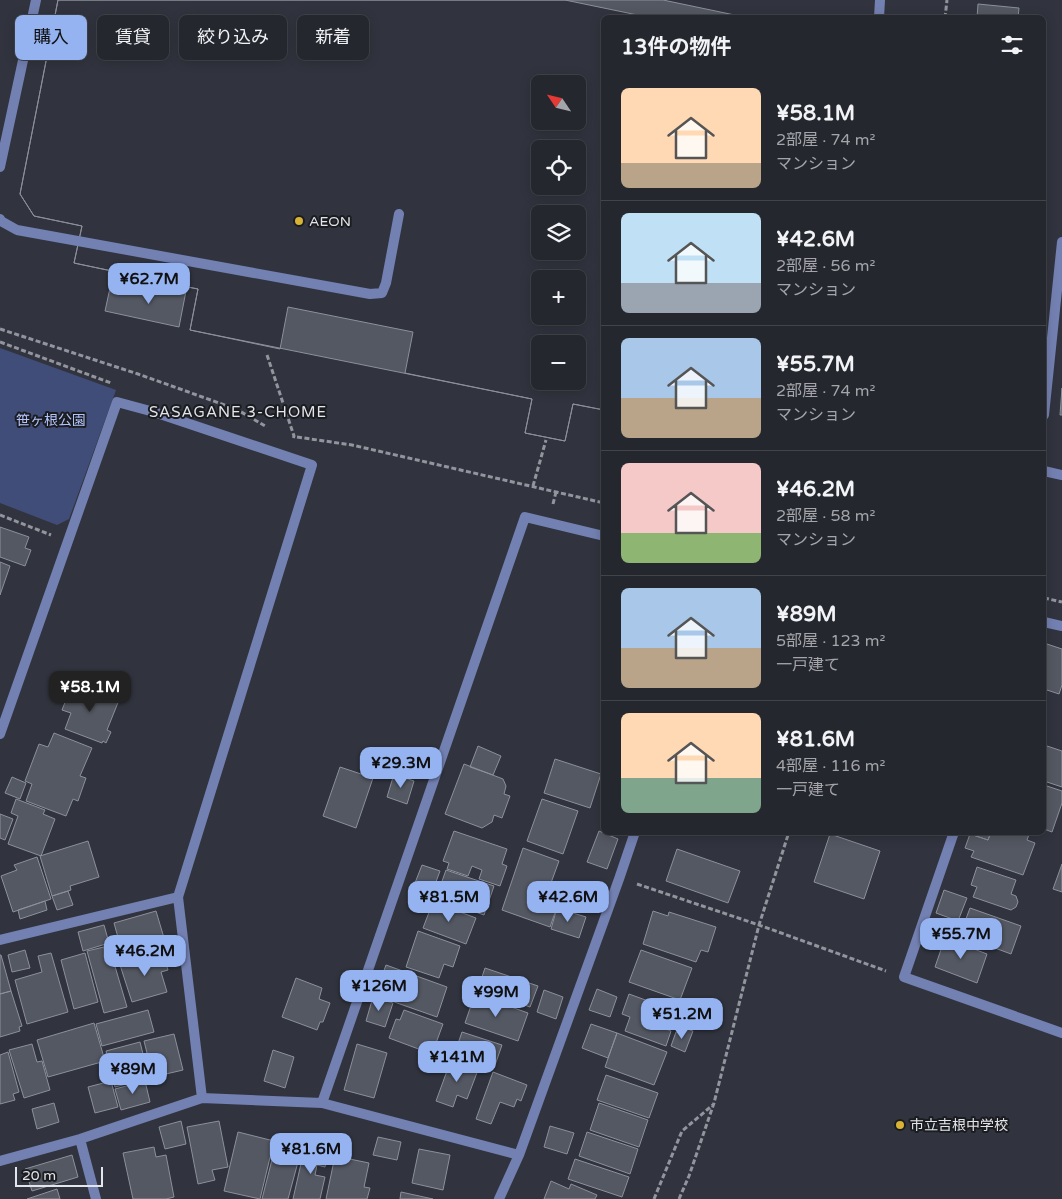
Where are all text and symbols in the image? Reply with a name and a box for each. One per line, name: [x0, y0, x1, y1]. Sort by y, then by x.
chip: 購入: [15, 15, 87, 60]
chip: 賃貸: [97, 15, 169, 60]
chip: 絞り込み: [179, 15, 287, 60]
chip: 新着: [297, 15, 369, 60]
icon: filters: [998, 31, 1026, 59]
text: 13件の物件: [621, 35, 731, 60]
north arrow: [531, 75, 586, 130]
map controls: [531, 75, 586, 390]
text: ¥58.1M: [776, 101, 855, 126]
icon: home: [661, 108, 721, 168]
text: 2部屋 · 74 m²: [776, 130, 875, 150]
button: locate: [531, 140, 586, 195]
text: マンション: [776, 154, 856, 174]
button: layers: [531, 205, 586, 260]
place label: AEON: [309, 213, 351, 230]
marker: AEON: [293, 215, 305, 227]
text: ¥42.6M: [776, 227, 855, 252]
icon: home: [661, 233, 721, 293]
text: 2部屋 · 56 m²: [776, 256, 875, 276]
pin: ¥62.7M: [108, 262, 190, 305]
text: ¥62.7M: [119, 269, 179, 289]
button: +: [531, 270, 586, 325]
text: マンション: [776, 280, 856, 300]
button: −: [531, 335, 586, 390]
text: ¥55.7M: [776, 352, 855, 377]
icon: home: [661, 358, 721, 418]
text: 2部屋 · 74 m²: [776, 381, 875, 401]
district label: SASAGANE 3-CHOME: [149, 403, 327, 421]
text: マンション: [776, 405, 856, 425]
park label: 笹ヶ根公園: [16, 412, 86, 429]
text: ¥46.2M: [776, 477, 855, 502]
icon: home: [661, 483, 721, 543]
text: 2部屋 · 58 m²: [776, 506, 875, 526]
text: マンション: [776, 530, 856, 550]
text: ¥89M: [776, 602, 836, 627]
icon: home: [661, 608, 721, 668]
text: 5部屋 · 123 m²: [776, 631, 885, 651]
text: 一戸建て: [776, 655, 840, 675]
pin: ¥58.1M: [49, 670, 131, 713]
text: ¥58.1M: [60, 677, 120, 697]
text: ¥81.6M: [776, 727, 855, 752]
icon: home: [661, 733, 721, 793]
pin: ¥29.3M: [360, 746, 442, 789]
text: ¥29.3M: [371, 753, 431, 773]
text: 4部屋 · 116 m²: [776, 756, 885, 776]
text: 一戸建て: [776, 780, 840, 800]
pin: ¥81.5M: [408, 880, 490, 923]
pin: ¥42.6M: [527, 880, 609, 923]
text: ¥81.5M: [419, 887, 479, 907]
text: ¥42.6M: [538, 887, 598, 907]
pin: ¥55.7M: [920, 918, 1002, 960]
text: ¥55.7M: [931, 924, 991, 944]
pin: ¥46.2M: [104, 934, 186, 977]
text: ¥46.2M: [115, 941, 175, 961]
pin: ¥126M: [344, 970, 414, 1012]
text: ¥126M: [351, 976, 407, 996]
pin: ¥99M: [466, 976, 526, 1018]
text: ¥99M: [473, 982, 519, 1002]
pin: ¥51.2M: [641, 998, 723, 1040]
text: ¥51.2M: [652, 1004, 712, 1024]
pin: ¥141M: [422, 1040, 492, 1083]
text: ¥141M: [429, 1047, 485, 1067]
pin: ¥89M: [103, 1052, 163, 1095]
text: ¥89M: [110, 1059, 156, 1079]
place label: 市立吉根中学校: [910, 1117, 1008, 1134]
marker: 市立吉根中学校: [894, 1119, 906, 1131]
pin: ¥81.6M: [270, 1132, 352, 1175]
text: ¥81.6M: [281, 1139, 341, 1159]
scale bar: [15, 1164, 102, 1187]
text: 20 m: [22, 1167, 56, 1184]

